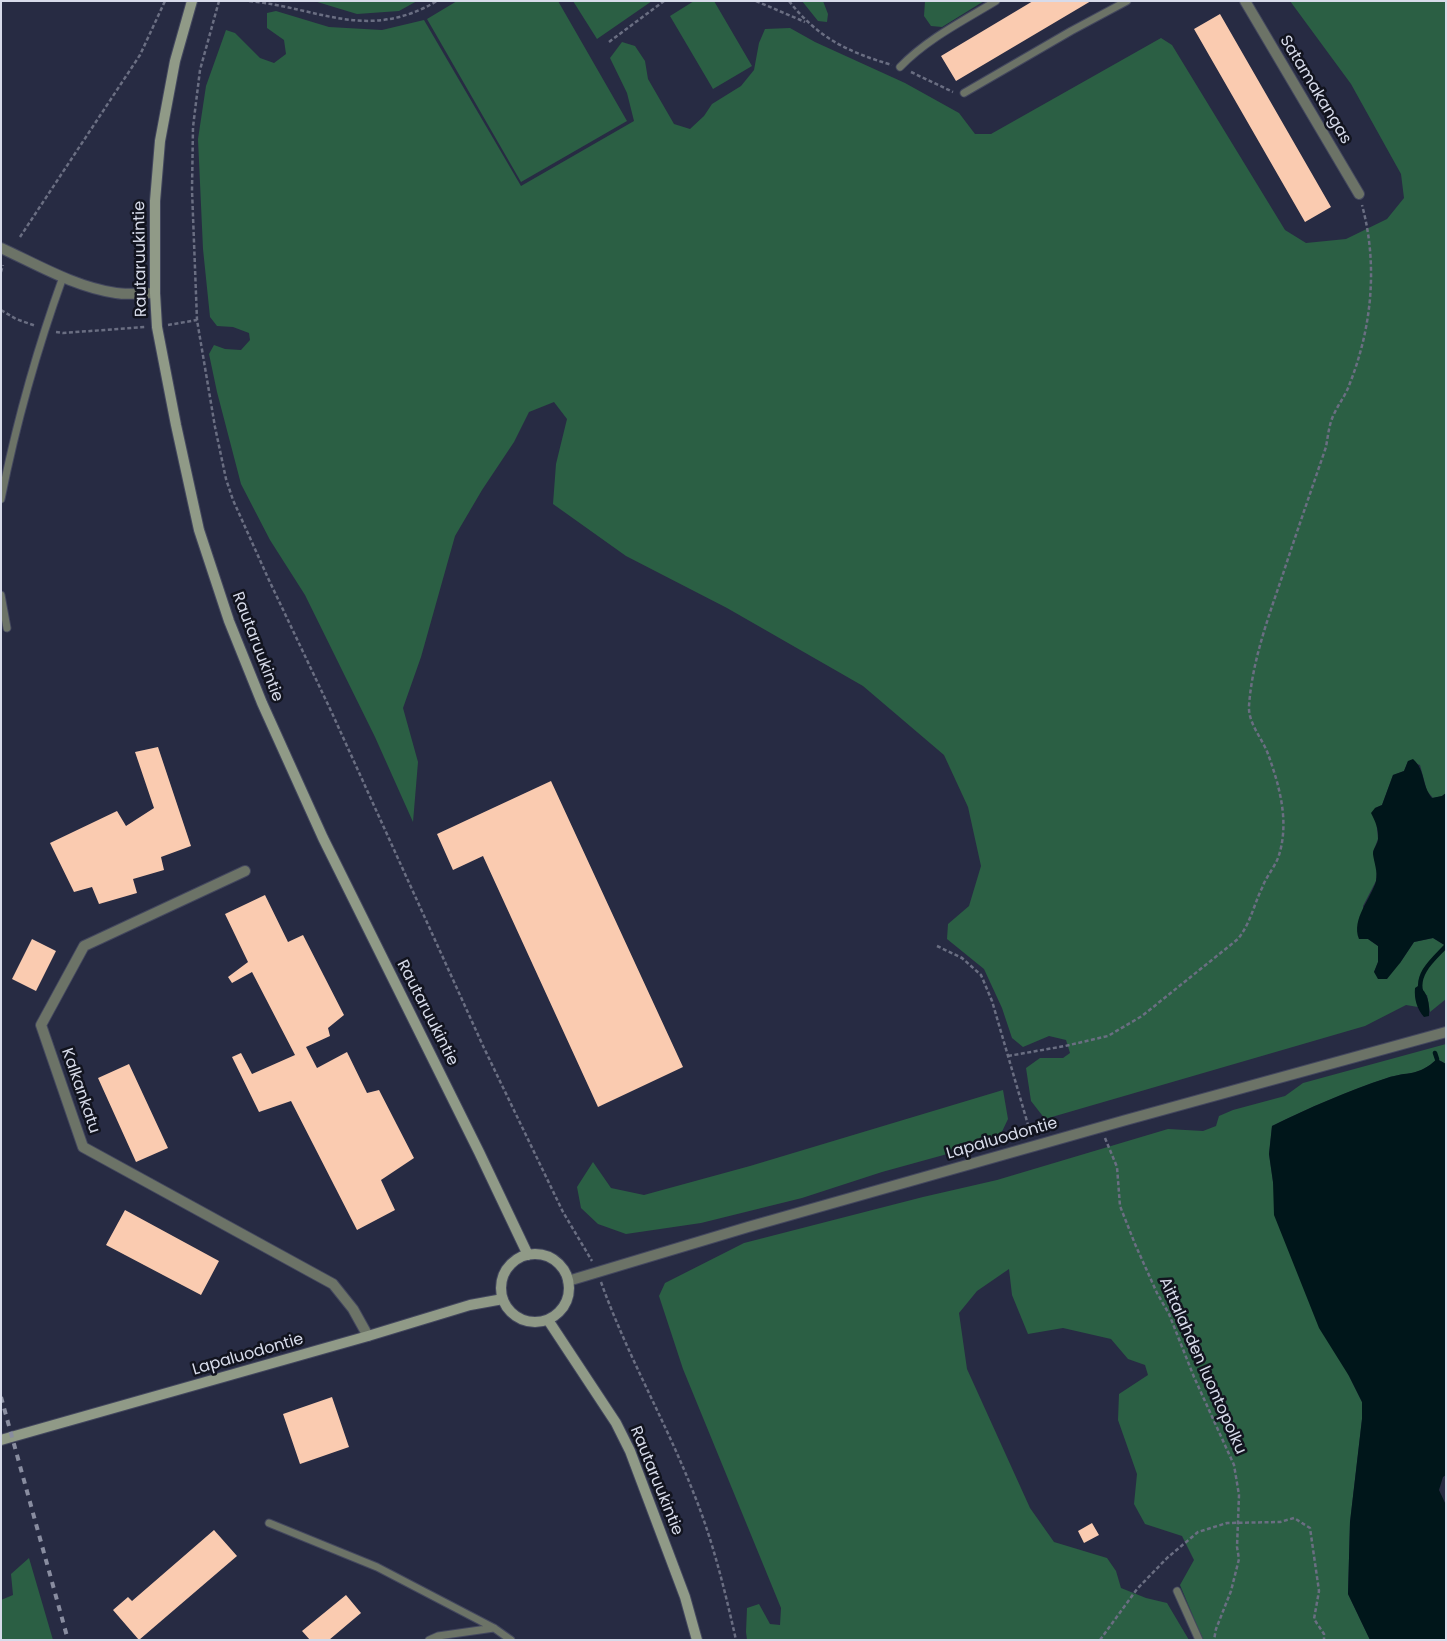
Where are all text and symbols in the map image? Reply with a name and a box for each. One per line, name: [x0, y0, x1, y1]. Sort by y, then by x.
street label: Satamakangas: [1275, 32, 1355, 148]
street label: Rautaruukintie: [130, 201, 152, 317]
street label: Rautaruukintie: [227, 589, 287, 705]
street label: Rautaruukintie: [392, 957, 462, 1069]
street label: Kalkankatu: [56, 1046, 104, 1136]
street label: Lapaluodontie: [944, 1114, 1060, 1164]
street label: Aittalahden luontopolku: [1154, 1275, 1250, 1457]
street label: Lapaluodontie: [190, 1330, 306, 1380]
street label: Rautaruukintie: [625, 1424, 687, 1538]

